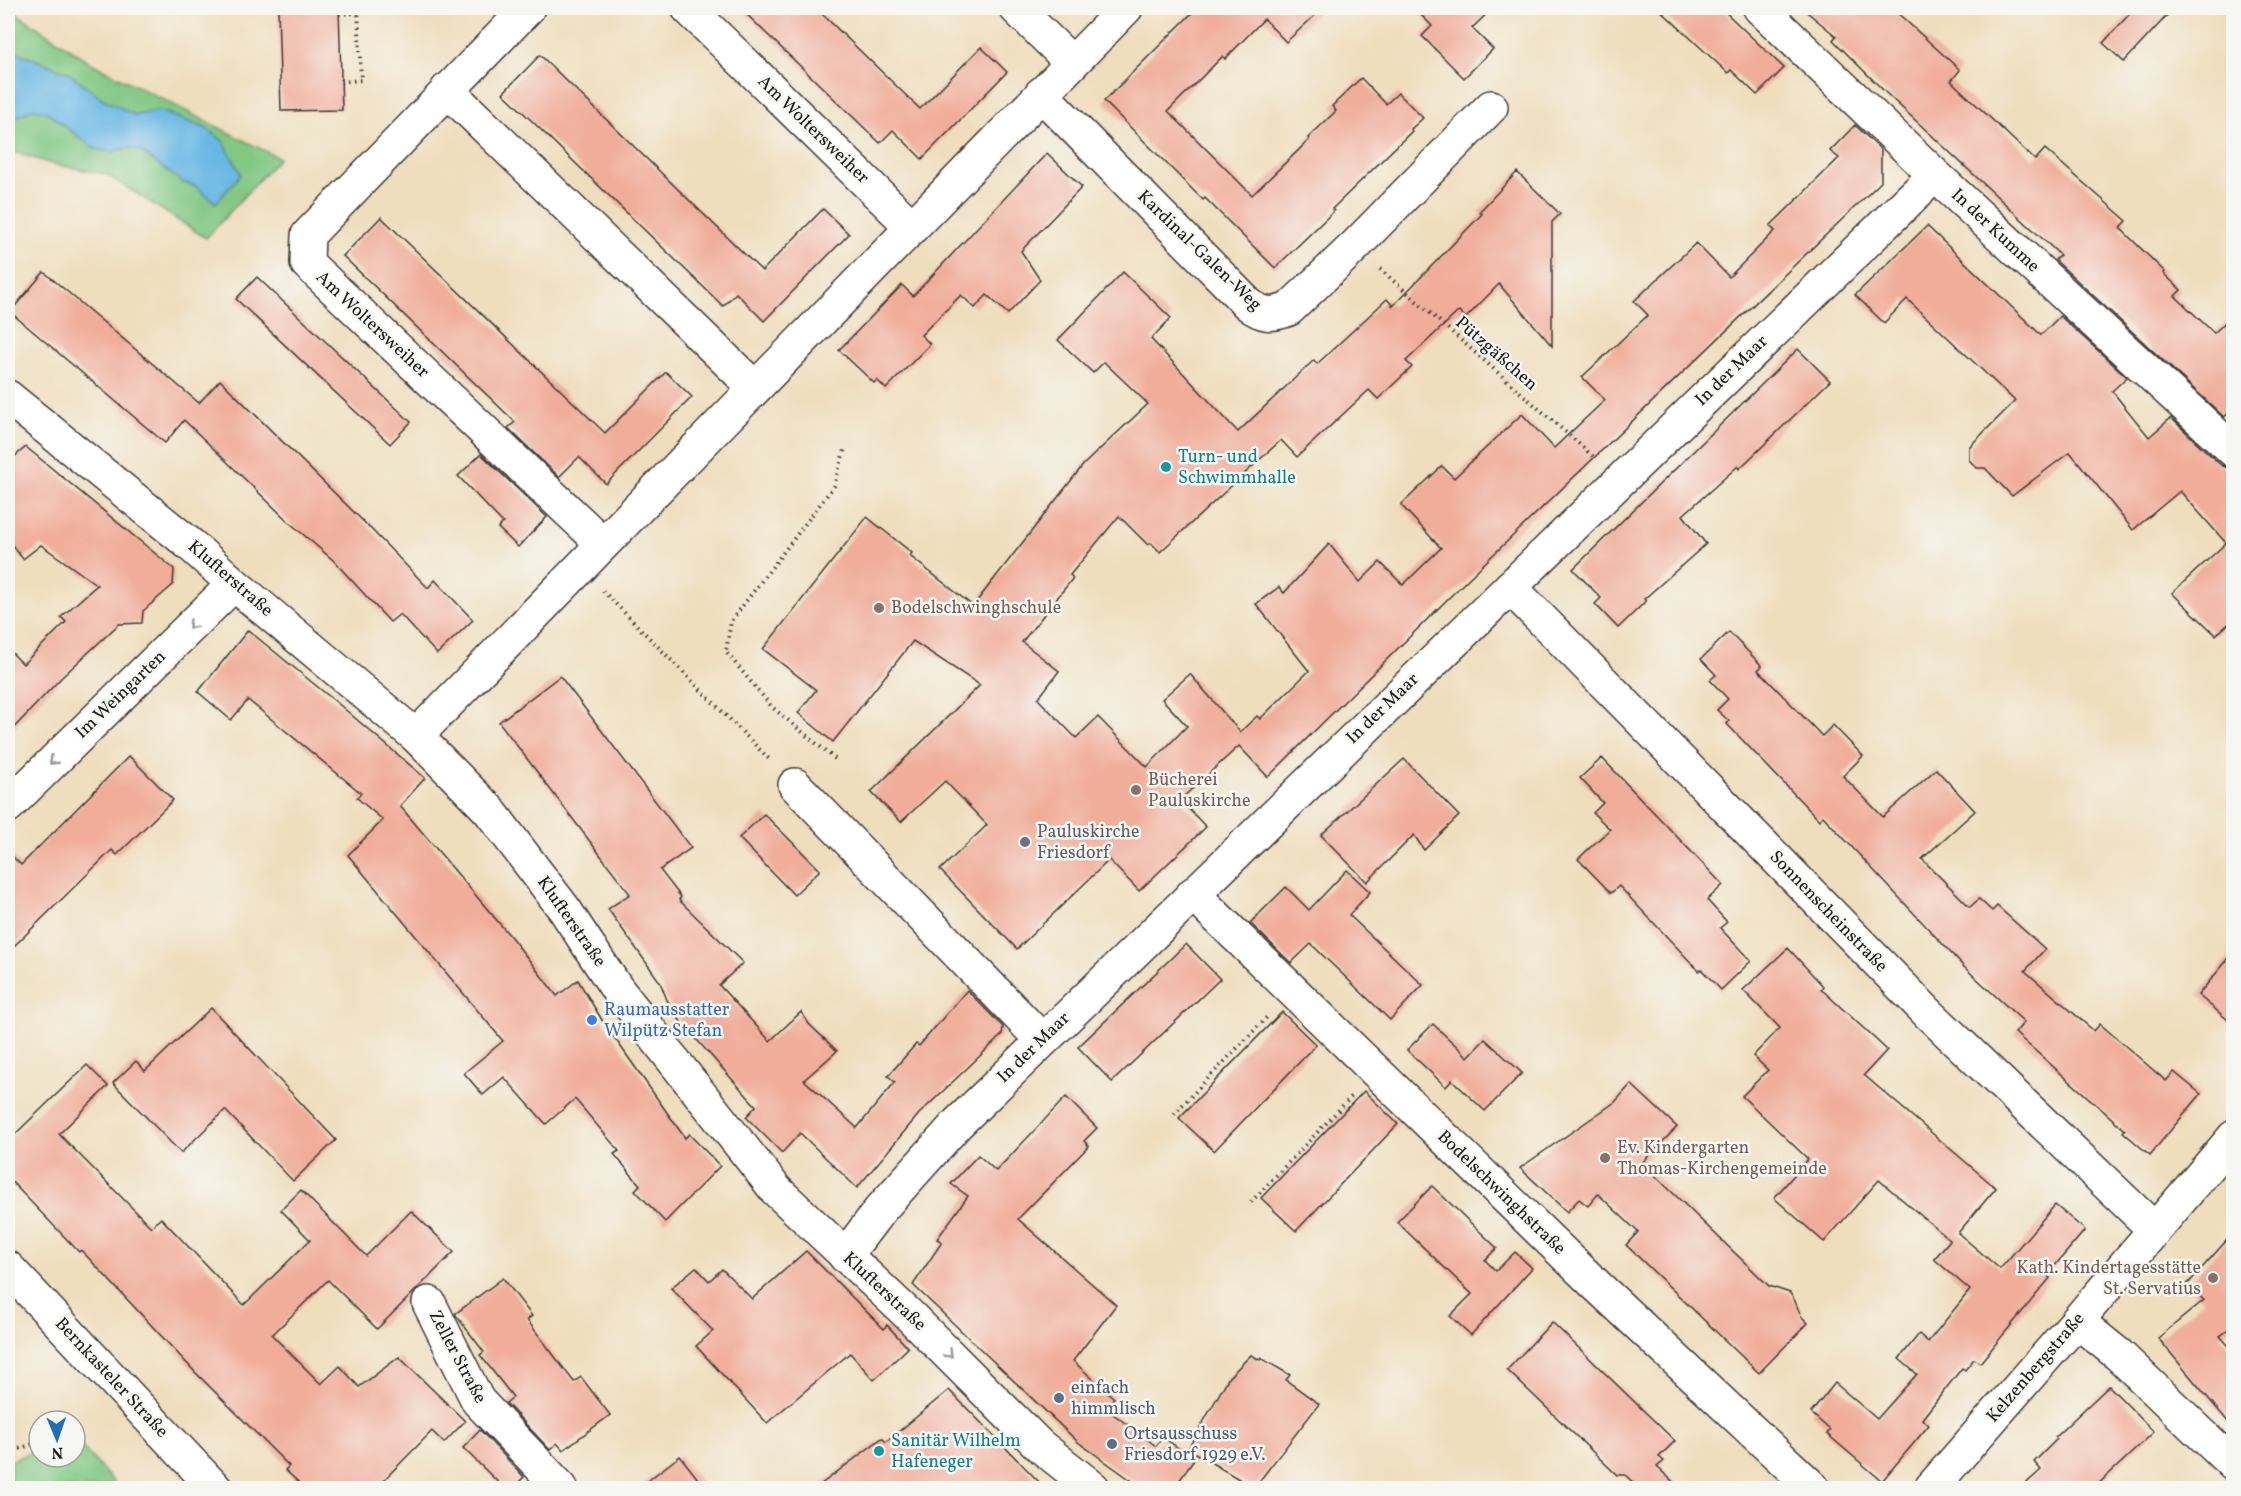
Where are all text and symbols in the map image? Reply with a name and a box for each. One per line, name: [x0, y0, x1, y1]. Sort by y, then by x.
street label: Am Woltersweiher: [751, 70, 875, 190]
street label: In der Kumme: [1945, 183, 2045, 279]
street label: Kardinal-Galen-Weg: [1131, 185, 1267, 317]
street label: Am Woltersweiher: [310, 266, 435, 385]
street label: Pützgäßchen: [1449, 311, 1543, 397]
street label: In der Maar: [1690, 329, 1774, 412]
place label: Turn- und Schwimmhalle: [1178, 445, 1296, 491]
marker: Turn- und Schwimmhalle: [1159, 460, 1173, 474]
street label: Klufterstraße: [182, 535, 278, 623]
place label: Bodelschwinghschule: [891, 596, 1061, 621]
marker: Bodelschwinghschule: [872, 601, 886, 615]
one-way arrow: [189, 618, 199, 629]
street label: Im Weingarten: [70, 645, 172, 745]
street label: In der Maar: [1341, 667, 1425, 750]
one-way arrow: [49, 754, 60, 765]
place label: Bücherei Pauluskirche: [1148, 768, 1250, 814]
marker: Bücherei Pauluskirche: [1129, 783, 1143, 797]
place label: Pauluskirche Friesdorf: [1037, 820, 1139, 866]
marker: Pauluskirche Friesdorf: [1018, 835, 1032, 849]
street label: Sonnenscheinstraße: [1763, 845, 1893, 979]
street label: Klufterstraße: [530, 871, 612, 973]
place label: Raumausstatter Wilpütz Stefan: [604, 998, 730, 1044]
street label: In der Maar: [992, 1006, 1076, 1089]
marker: Raumausstatter Wilpütz Stefan: [585, 1013, 599, 1027]
street label: Bodelschwinghstraße: [1431, 1125, 1571, 1261]
place label: Ev. Kindergarten Thomas-Kirchengemeinde: [1617, 1136, 1827, 1182]
marker: Ev. Kindergarten Thomas-Kirchengemeinde: [1598, 1151, 1612, 1165]
street label: Klufterstraße: [837, 1247, 931, 1337]
place label: Kath. Kindertagesstätte St. Servatius: [2016, 1256, 2201, 1302]
marker: Kath. Kindertagesstätte St. Servatius: [2206, 1271, 2220, 1285]
street label: Zeller Straße: [422, 1306, 492, 1408]
street label: Kelzenbergstraße: [1981, 1307, 2091, 1429]
street label: Bernkasteler Straße: [49, 1312, 173, 1444]
one-way arrow: [941, 1346, 952, 1357]
place label: einfach himmlisch: [1071, 1376, 1156, 1422]
marker: einfach himmlisch: [1052, 1391, 1066, 1405]
north arrow: [27, 1409, 87, 1469]
place label: Ortsausschuss Friesdorf 1929 e.V.: [1124, 1422, 1265, 1468]
place label: Sanitär Wilhelm Hafeneger: [891, 1429, 1021, 1475]
marker: Ortsausschuss Friesdorf 1929 e.V.: [1105, 1437, 1119, 1451]
text: N: [51, 1441, 64, 1463]
marker: Sanitär Wilhelm Hafeneger: [872, 1444, 886, 1458]

